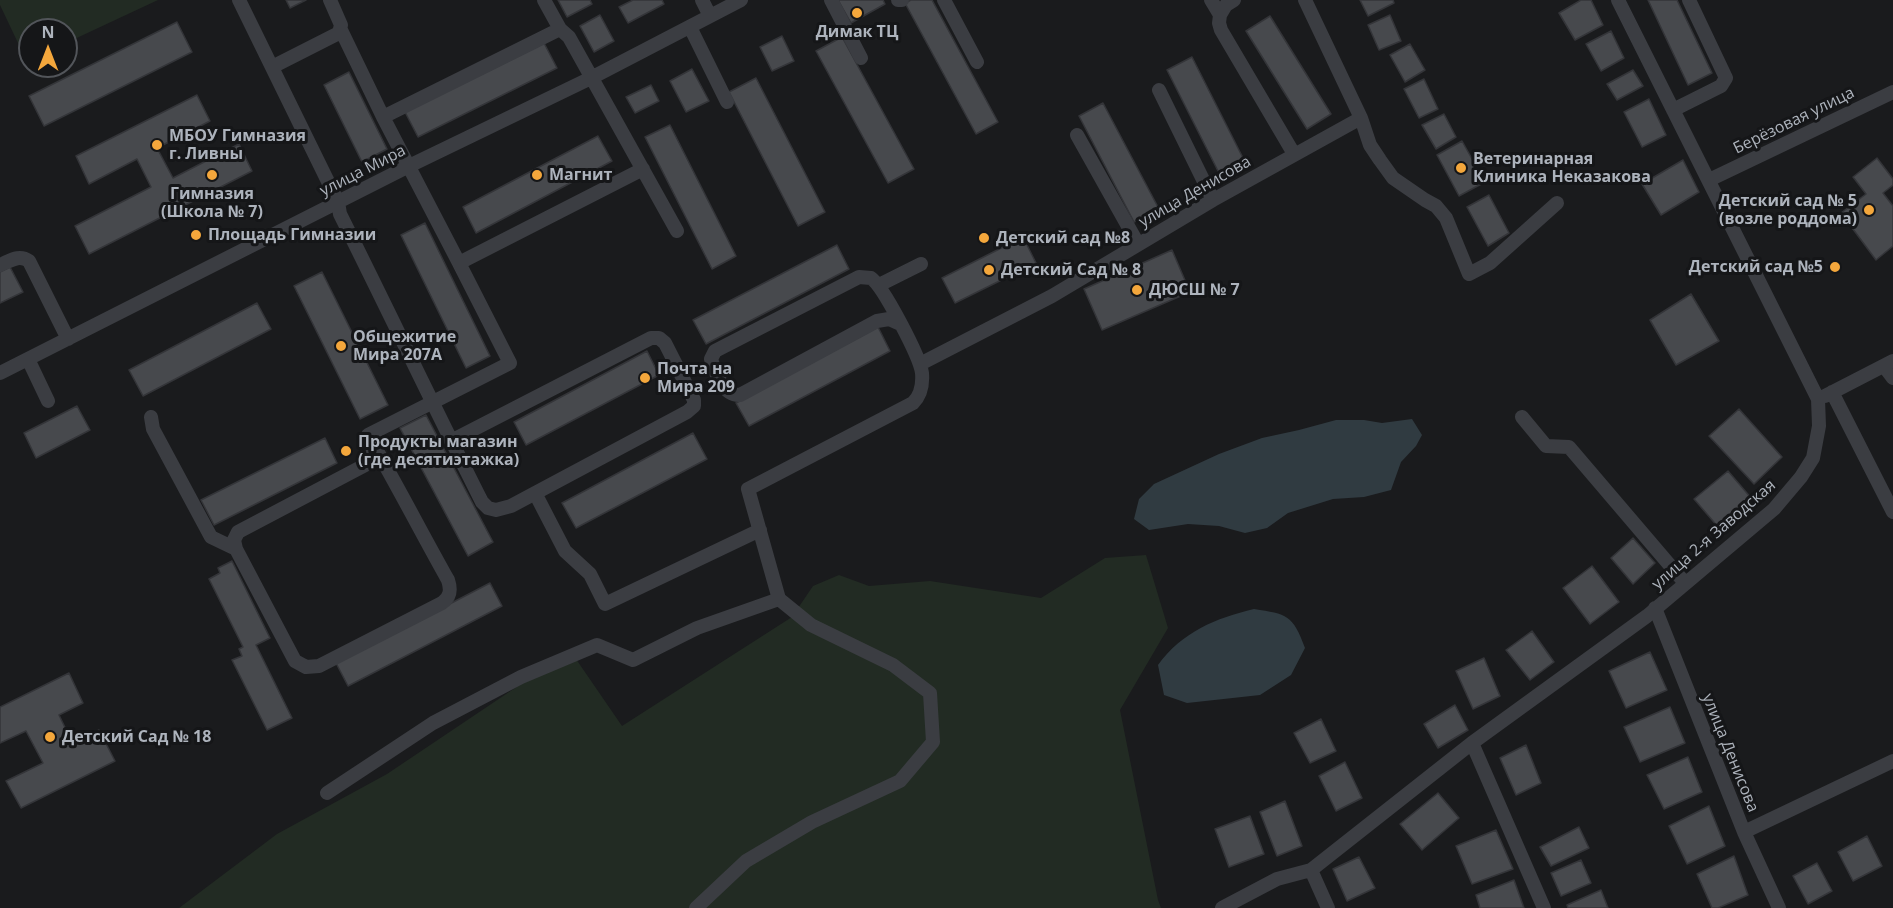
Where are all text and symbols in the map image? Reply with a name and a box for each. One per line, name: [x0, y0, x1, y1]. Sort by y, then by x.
marker: Димак ТЦ: [850, 6, 864, 20]
north arrow: [18, 18, 78, 78]
text: N: [41, 21, 55, 43]
place label: Димак ТЦ: [816, 22, 898, 42]
street label: Берёзовая улица: [1730, 83, 1858, 159]
place label: МБОУ Гимназия г. Ливны: [169, 126, 306, 164]
marker: МБОУ Гимназия г. Ливны: [150, 138, 164, 152]
street label: улица Мира: [317, 141, 409, 201]
place label: Ветеринарная Клиника Неказакова: [1473, 149, 1651, 187]
street label: улица Денисова: [1136, 152, 1254, 232]
marker: Ветеринарная Клиника Неказакова: [1454, 161, 1468, 175]
place label: Магнит: [549, 165, 612, 185]
marker: Гимназия (Школа № 7): [205, 168, 219, 182]
marker: Магнит: [530, 168, 544, 182]
place label: Гимназия (Школа № 7): [161, 184, 263, 222]
place label: Детский сад № 5 (возле роддома): [1719, 191, 1857, 229]
marker: Детский сад № 5 (возле роддома): [1862, 203, 1876, 217]
place label: Площадь Гимназии: [208, 225, 376, 245]
marker: Площадь Гимназии: [189, 228, 203, 242]
place label: Детский сад №8: [996, 228, 1130, 248]
marker: Детский сад №8: [977, 231, 991, 245]
place label: Детский сад №5: [1689, 257, 1823, 277]
place label: Детский Сад № 8: [1001, 260, 1141, 280]
marker: Детский сад №5: [1828, 260, 1842, 274]
marker: Детский Сад № 8: [982, 263, 996, 277]
place label: ДЮСШ № 7: [1149, 280, 1240, 300]
marker: ДЮСШ № 7: [1130, 283, 1144, 297]
place label: Общежитие Мира 207А: [353, 327, 456, 365]
marker: Общежитие Мира 207А: [334, 339, 348, 353]
place label: Почта на Мира 209: [657, 359, 735, 397]
marker: Почта на Мира 209: [638, 371, 652, 385]
place label: Продукты магазин (где десятиэтажка): [358, 432, 519, 470]
marker: Продукты магазин (где десятиэтажка): [339, 444, 353, 458]
street label: улица 2-я Заводская: [1648, 476, 1780, 594]
street label: улица Денисова: [1697, 691, 1763, 815]
place label: Детский Сад № 18: [62, 727, 211, 747]
marker: Детский Сад № 18: [43, 730, 57, 744]

